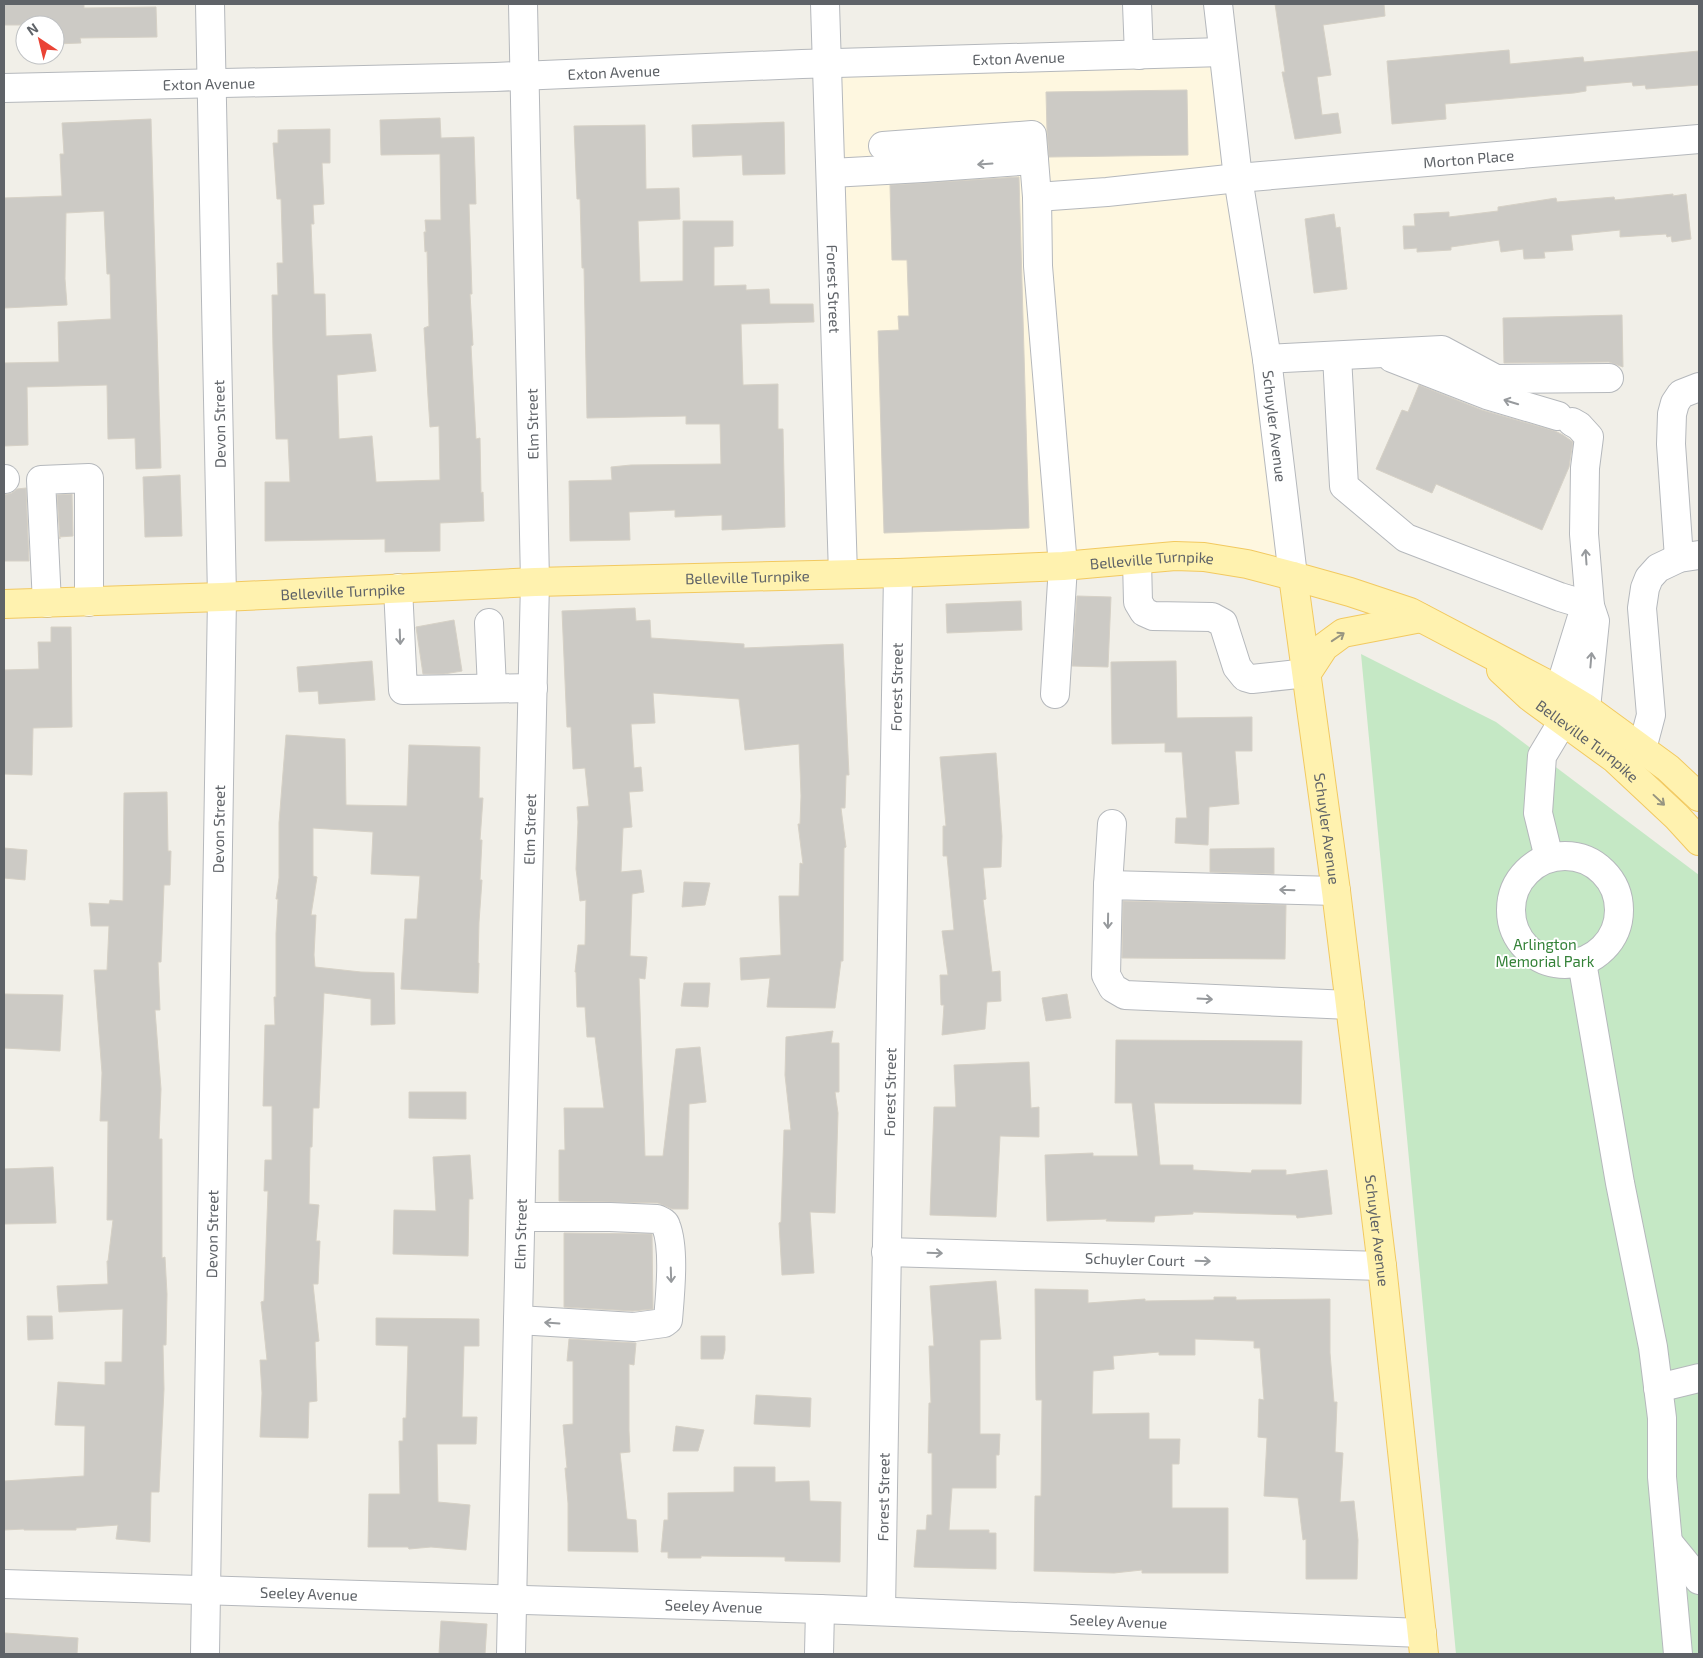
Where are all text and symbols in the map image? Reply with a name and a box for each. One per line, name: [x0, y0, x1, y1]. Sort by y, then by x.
north arrow: [15, 15, 65, 65]
text: N: [23, 19, 41, 39]
street label: Exton Avenue: [972, 48, 1065, 68]
street label: Exton Avenue: [567, 61, 660, 83]
street label: Exton Avenue: [162, 73, 255, 93]
street label: Morton Place: [1423, 146, 1515, 171]
one-way arrow: [978, 159, 994, 168]
street label: Forest Street: [824, 244, 844, 334]
street label: Schuyler Avenue: [1259, 369, 1291, 483]
street label: Devon Street: [209, 380, 229, 468]
street label: Elm Street: [522, 388, 542, 460]
one-way arrow: [1504, 397, 1520, 407]
street label: Belleville Turnpike: [1089, 547, 1215, 573]
one-way arrow: [1581, 550, 1591, 566]
street label: Belleville Turnpike: [685, 566, 810, 587]
street label: Belleville Turnpike: [280, 579, 405, 603]
one-way arrow: [396, 629, 405, 645]
one-way arrow: [1331, 632, 1345, 642]
street label: Forest Street: [886, 642, 906, 732]
one-way arrow: [1586, 652, 1596, 668]
street label: Belleville Turnpike: [1533, 696, 1643, 786]
street label: Schuyler Avenue: [1311, 772, 1344, 886]
street label: Devon Street: [209, 785, 228, 873]
street label: Elm Street: [519, 793, 539, 865]
one-way arrow: [1652, 794, 1665, 806]
one-way arrow: [1279, 885, 1295, 894]
one-way arrow: [1103, 913, 1112, 929]
park label: Arlington Memorial Park: [1496, 935, 1595, 970]
one-way arrow: [1197, 994, 1213, 1003]
street label: Forest Street: [880, 1047, 899, 1137]
street label: Schuyler Avenue: [1362, 1174, 1393, 1287]
street label: Devon Street: [202, 1190, 221, 1278]
street label: Elm Street: [510, 1198, 530, 1270]
one-way arrow: [926, 1248, 943, 1258]
street label: Schuyler Court: [1085, 1249, 1185, 1269]
one-way arrow: [1194, 1256, 1210, 1266]
one-way arrow: [666, 1266, 675, 1282]
one-way arrow: [545, 1318, 561, 1328]
street label: Forest Street: [873, 1452, 893, 1542]
street label: Seeley Avenue: [260, 1583, 358, 1604]
street label: Seeley Avenue: [664, 1595, 763, 1616]
street label: Seeley Avenue: [1069, 1610, 1168, 1632]

